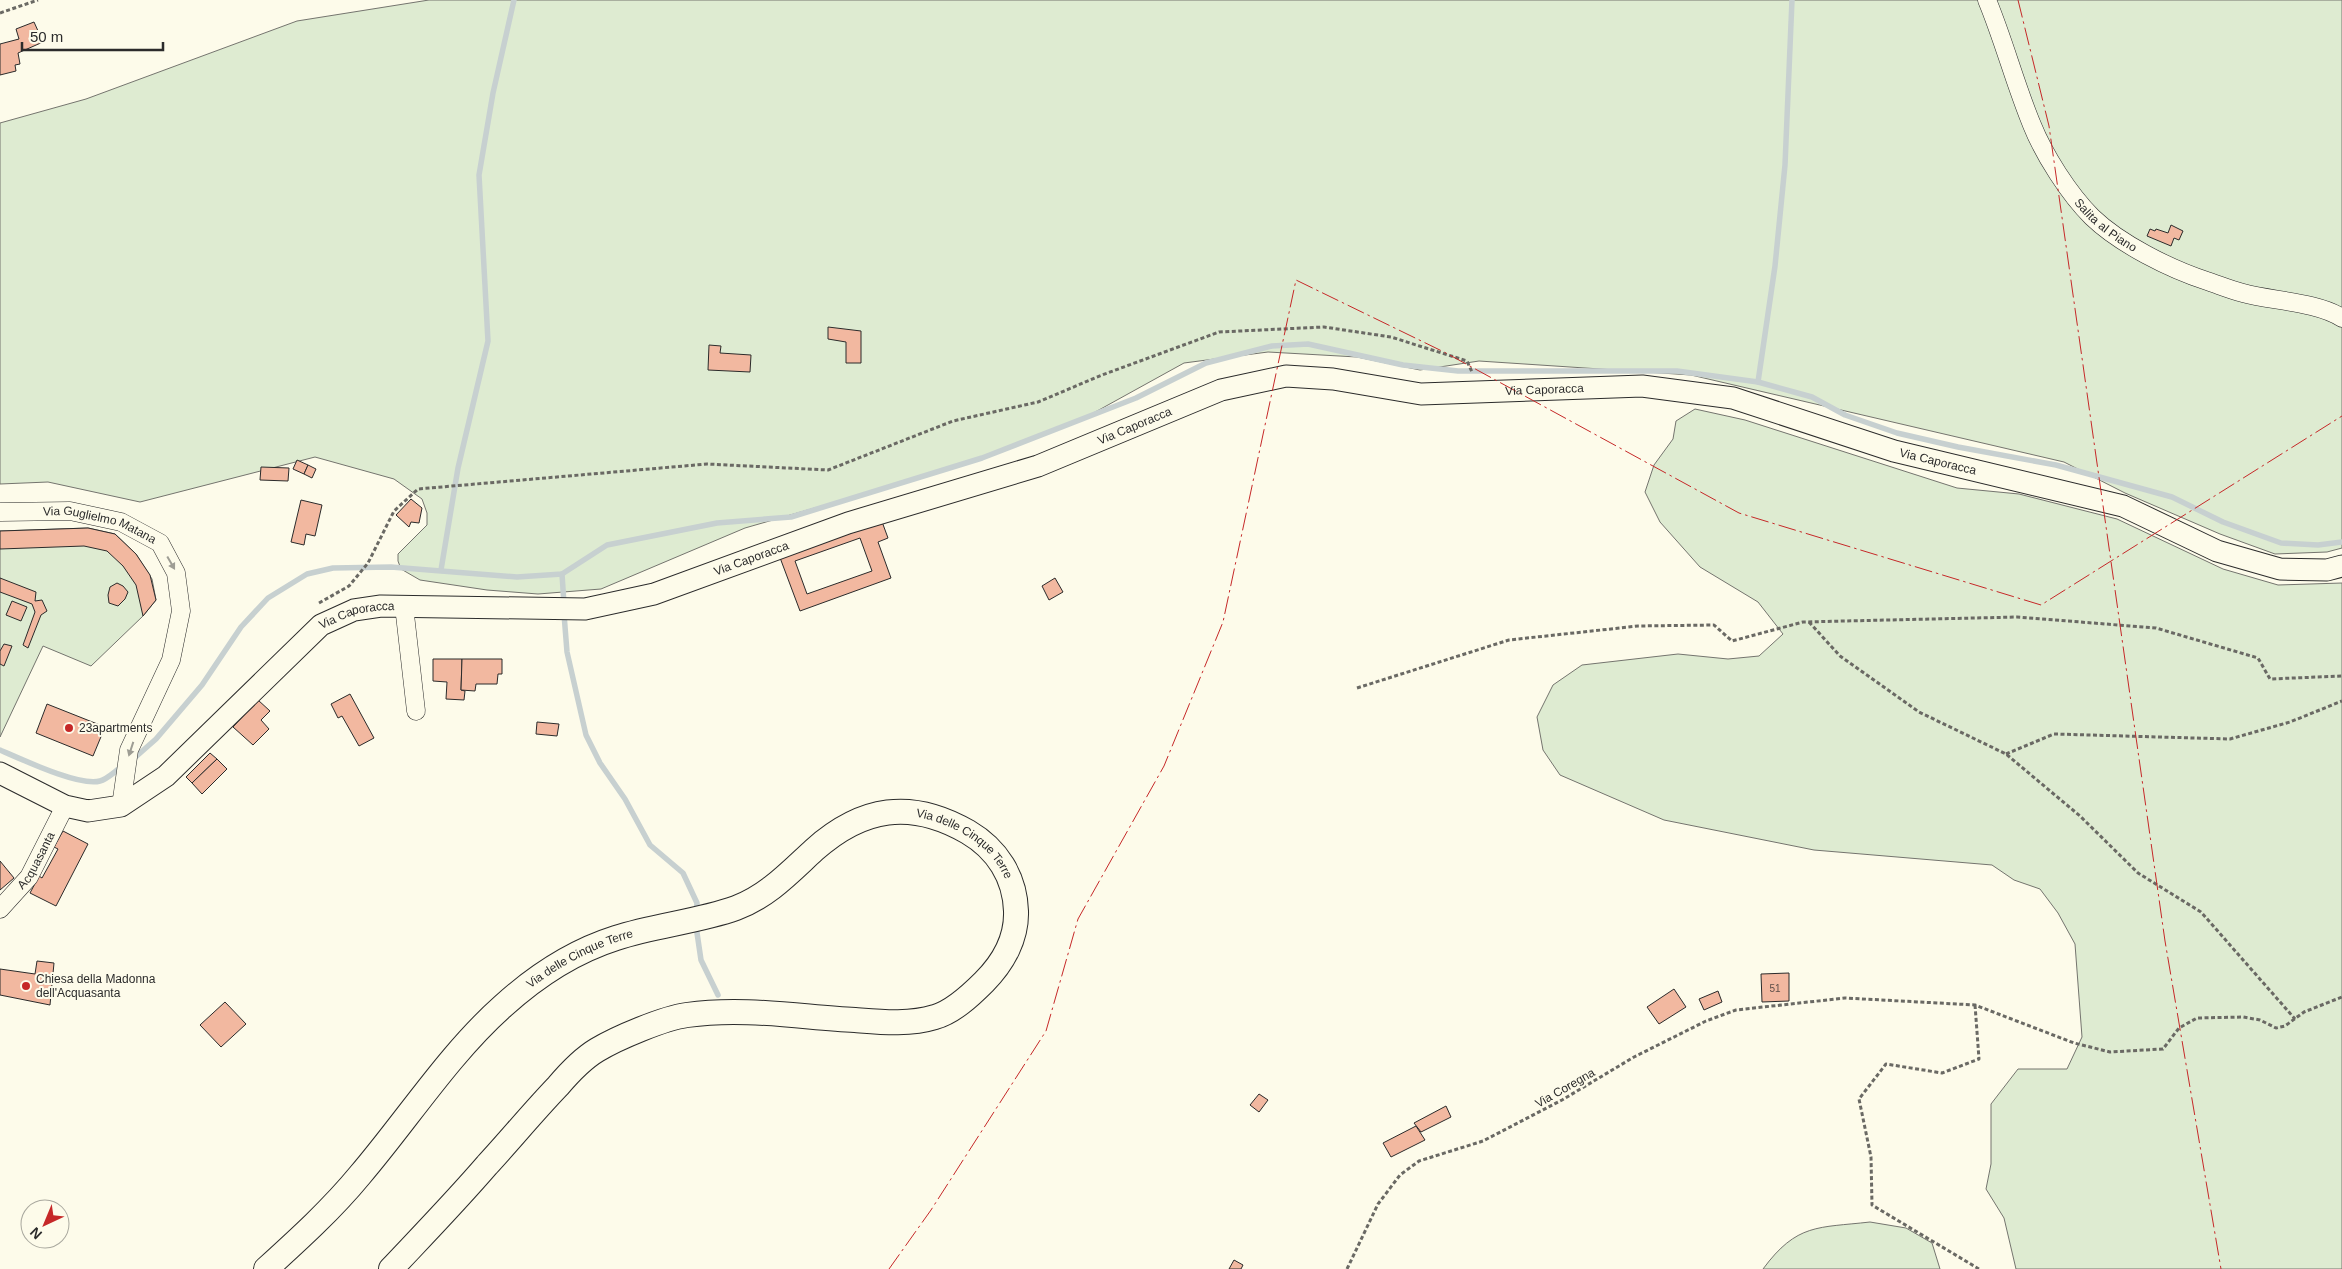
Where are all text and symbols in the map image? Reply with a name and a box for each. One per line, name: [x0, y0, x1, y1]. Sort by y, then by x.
scale bar: [22, 20, 164, 52]
text: 50 m: [30, 28, 63, 45]
street label: Salita al Piano: [2072, 196, 2140, 255]
street label: Via Caporacca: [1505, 381, 1584, 398]
street label: Via Caporacca: [1096, 404, 1174, 447]
street label: Via Caporacca: [1898, 446, 1978, 478]
street label: Via Guglielmo Matana: [43, 504, 159, 547]
street label: Via Caporacca: [712, 538, 791, 578]
one-way arrow: [166, 556, 175, 570]
street label: Via Caporacca: [317, 599, 395, 632]
place label: 23apartments: [79, 721, 152, 735]
marker: 23apartments: [63, 722, 75, 734]
one-way arrow: [127, 742, 135, 757]
street label: Via delle Cinque Terre: [915, 806, 1016, 881]
street label: Acquasanta: [14, 829, 58, 892]
street label: Via delle Cinque Terre: [524, 926, 635, 991]
place label: Chiesa della Madonna dell'Acquasanta: [36, 972, 156, 1000]
marker: Chiesa della Madonna dell'Acquasanta: [20, 980, 32, 992]
house number: 51: [1769, 983, 1781, 994]
street label: Via Coregna: [1533, 1065, 1598, 1111]
north arrow: [20, 1199, 70, 1249]
text: N: [27, 1224, 45, 1243]

